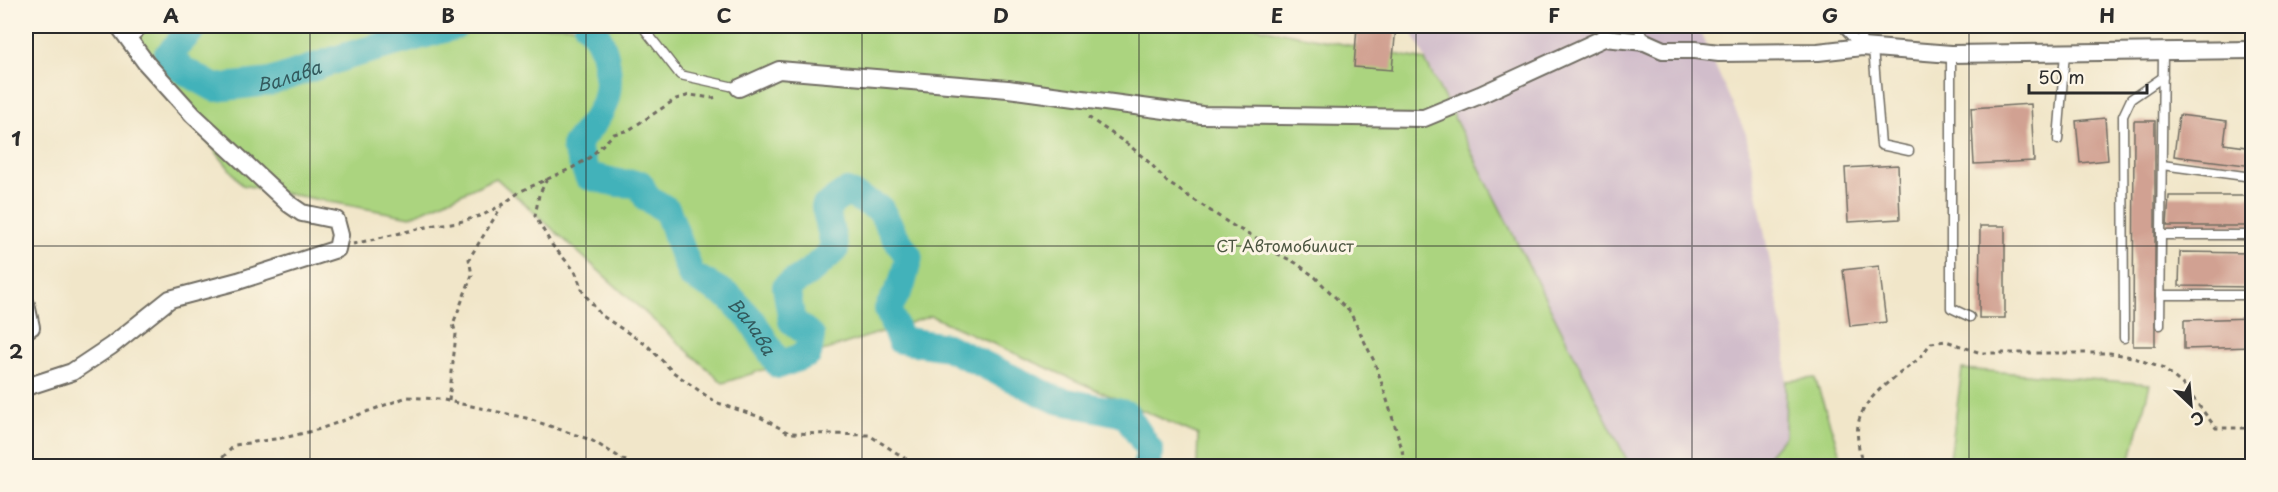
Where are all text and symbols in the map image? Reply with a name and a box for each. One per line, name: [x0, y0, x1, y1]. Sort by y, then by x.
text: A: [163, 0, 179, 30]
text: B: [441, 0, 455, 30]
text: C: [716, 0, 732, 30]
text: D: [993, 0, 1009, 30]
text: E: [1271, 0, 1283, 30]
text: F: [1548, 0, 1560, 30]
text: G: [1822, 0, 1838, 30]
text: H: [2099, 0, 2115, 30]
water label: Валава: [255, 52, 325, 97]
scale bar: [2029, 57, 2148, 95]
text: 50 m: [2038, 63, 2085, 90]
text: 1: [11, 123, 21, 153]
park label: СТ Автомобилист: [1216, 233, 1354, 257]
water label: Валава: [722, 290, 783, 360]
text: 2: [9, 336, 23, 366]
north arrow: [2161, 375, 2221, 435]
text: С: [2187, 406, 2209, 433]

